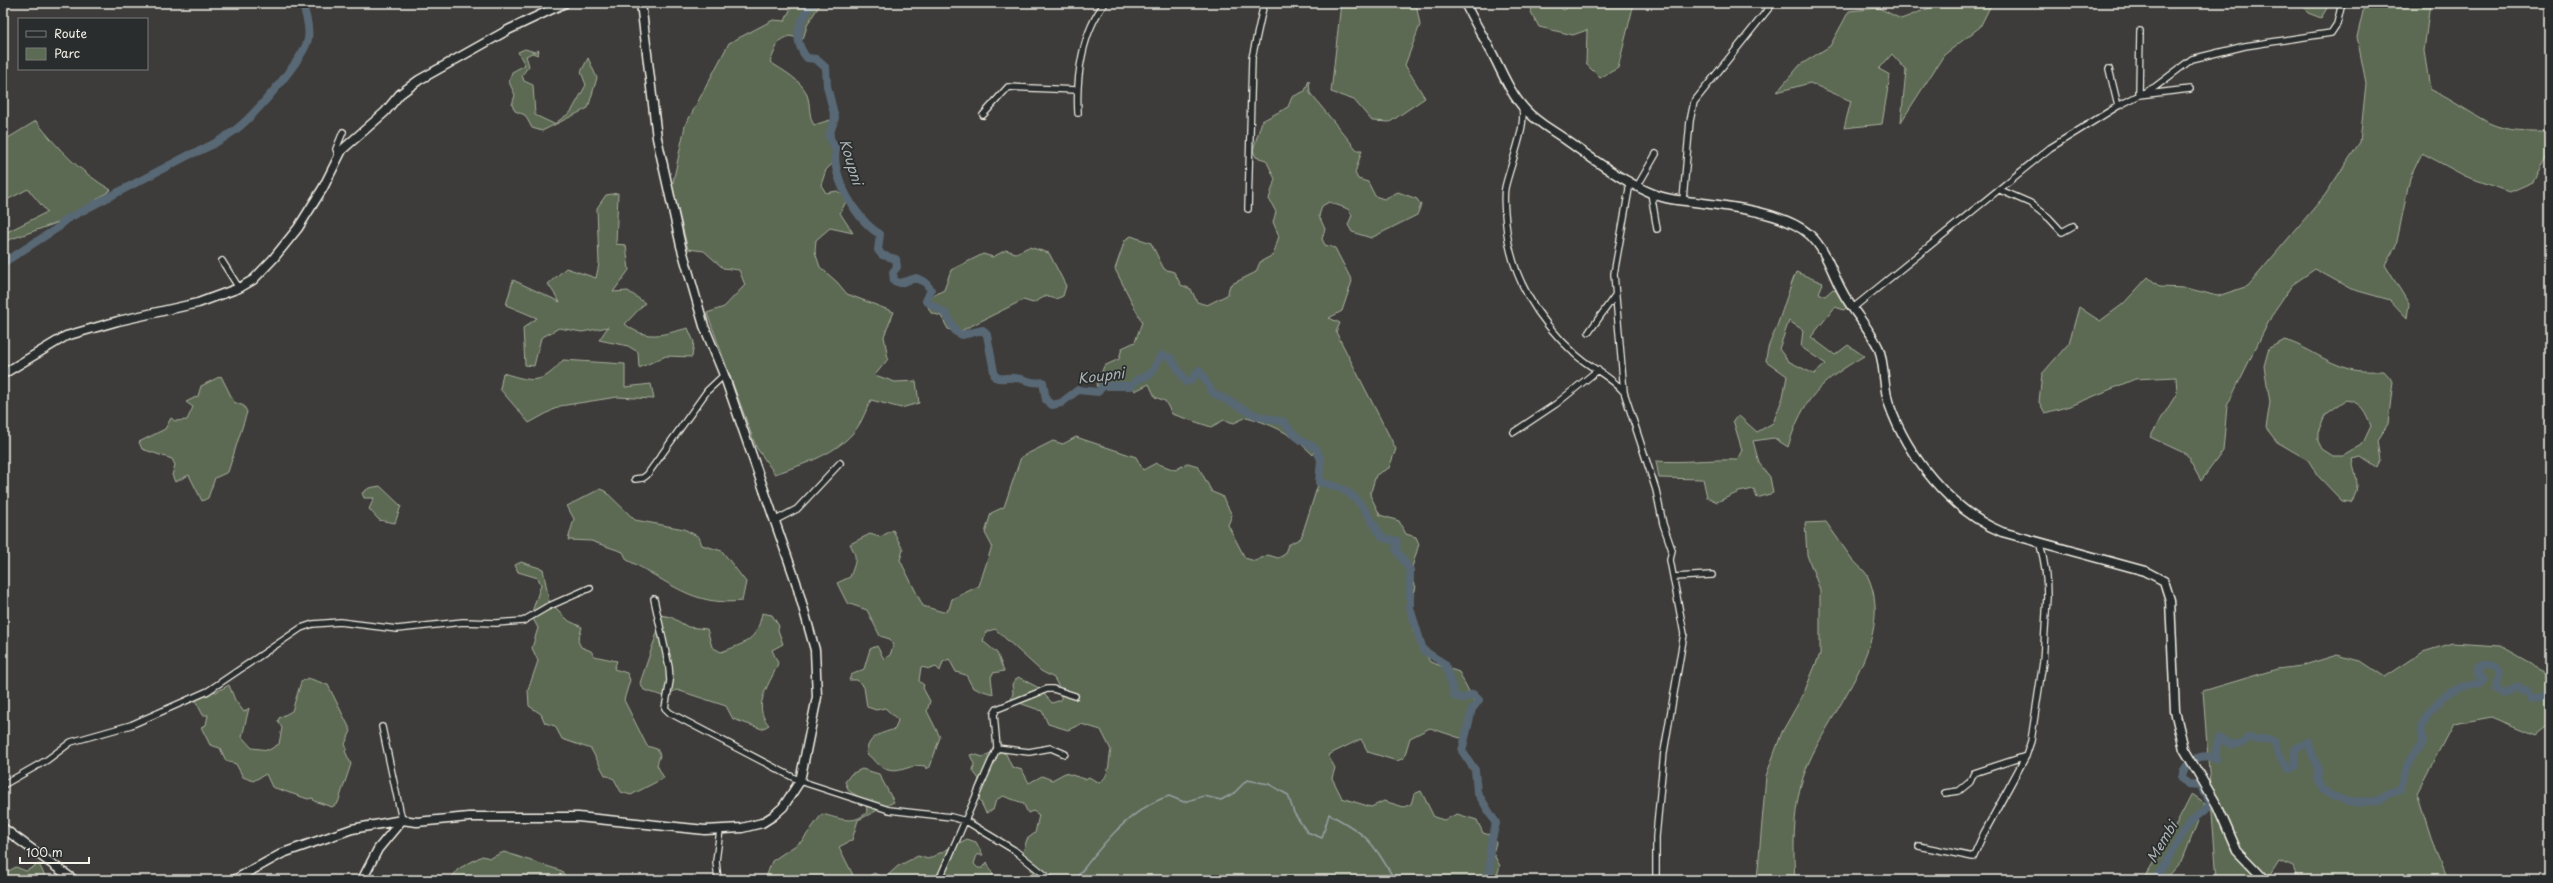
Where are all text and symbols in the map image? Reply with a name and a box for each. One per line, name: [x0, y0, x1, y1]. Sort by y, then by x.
legend: [18, 18, 148, 70]
text: Route: [54, 24, 87, 42]
text: Parc: [54, 44, 80, 62]
water label: Koupni: [835, 136, 869, 189]
water label: Koupni: [1076, 362, 1127, 389]
water label: Membi: [2141, 815, 2183, 866]
scale bar: [20, 839, 89, 865]
text: 100 m: [26, 843, 63, 861]

